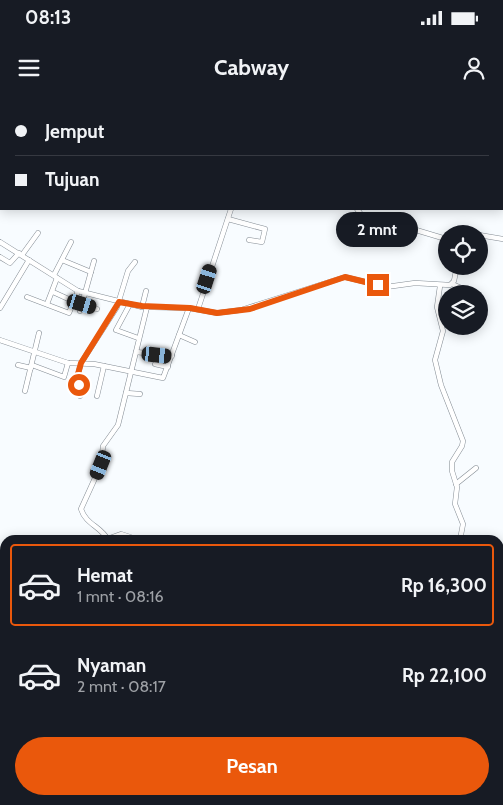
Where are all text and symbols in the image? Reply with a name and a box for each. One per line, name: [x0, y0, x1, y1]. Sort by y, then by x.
text: 08:13: [25, 6, 71, 29]
icon: menu: [15, 54, 43, 82]
text: Cabway: [214, 54, 289, 81]
icon: person: [460, 54, 488, 82]
text: Jemput: [45, 120, 104, 143]
text: Tujuan: [45, 168, 99, 191]
callout: 2 mnt: [337, 212, 419, 248]
text: 2 mnt: [357, 220, 397, 239]
map controls: [438, 225, 488, 335]
button: locate: [438, 225, 488, 275]
car: [195, 262, 218, 296]
route end: [367, 274, 389, 296]
button: layers: [438, 285, 488, 335]
car: [65, 292, 98, 316]
car: [141, 346, 172, 364]
route start: [68, 374, 90, 396]
car: [88, 448, 113, 482]
icon: car: [17, 563, 62, 608]
text: Hemat: [77, 564, 133, 587]
text: Rp 16,300: [401, 574, 487, 597]
text: 1 mnt · 08:16: [77, 587, 164, 606]
icon: car: [17, 653, 62, 698]
text: Nyaman: [77, 654, 146, 677]
text: Rp 22,100: [402, 664, 487, 687]
text: 2 mnt · 08:17: [77, 677, 166, 696]
button: Pesan: [15, 737, 489, 795]

